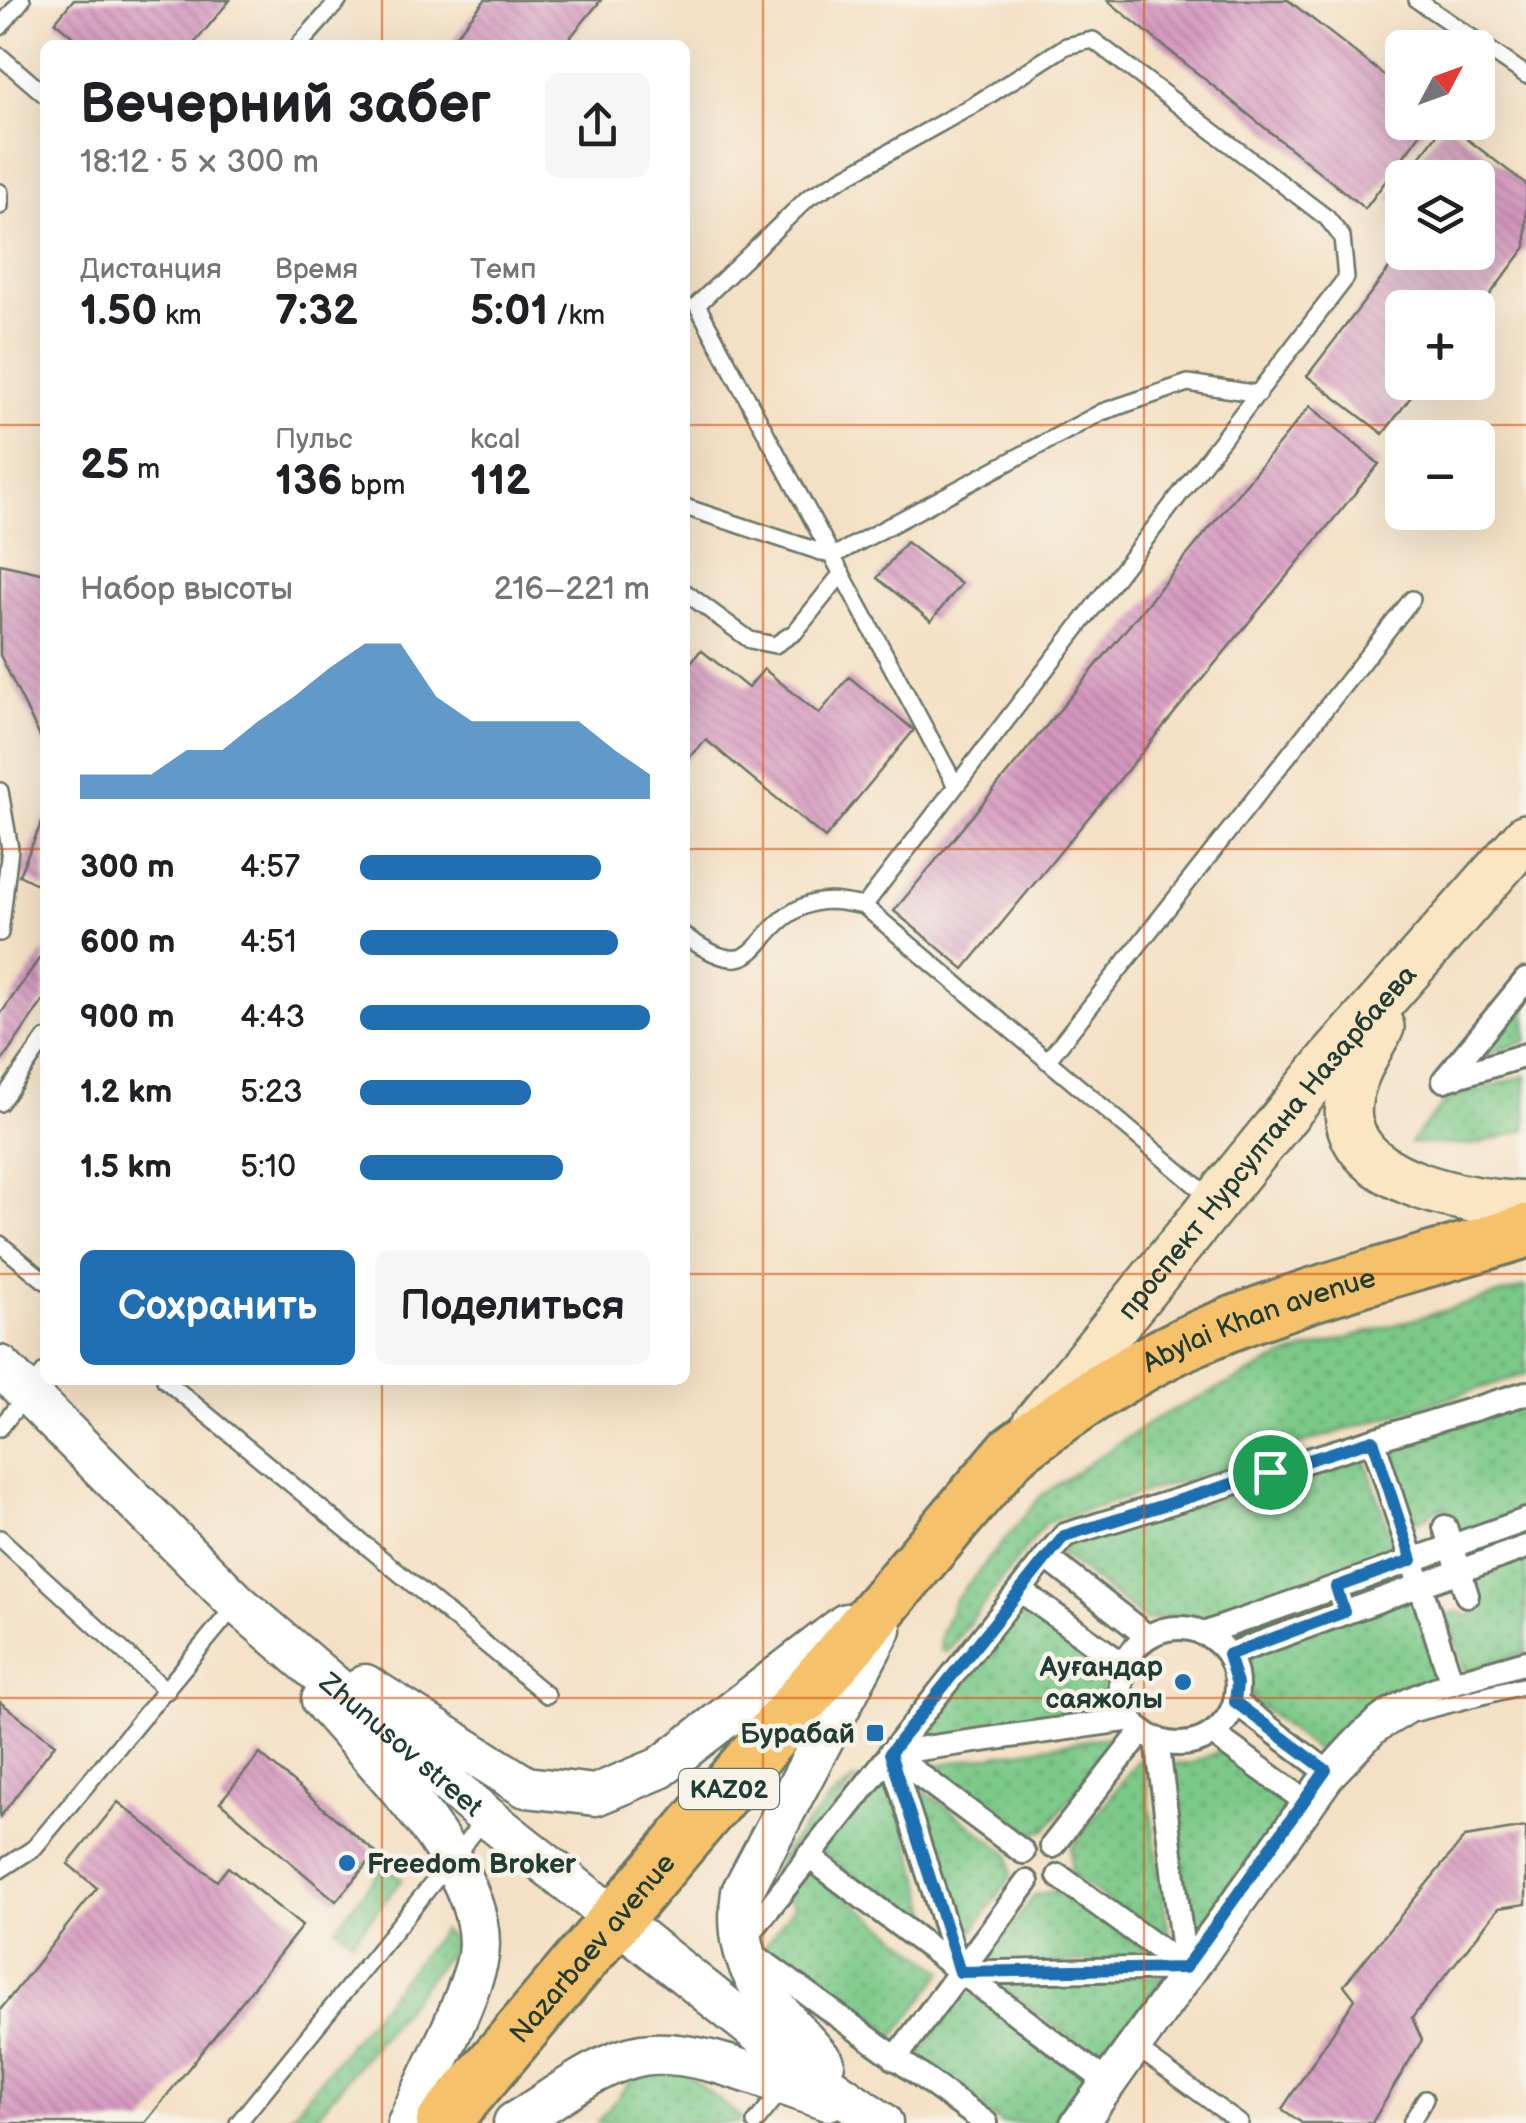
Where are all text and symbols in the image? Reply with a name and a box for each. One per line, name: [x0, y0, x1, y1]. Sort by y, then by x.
north arrow: [1385, 30, 1495, 140]
map controls: [1385, 30, 1495, 530]
text: Вечерний забег: [80, 72, 491, 139]
button: share: [545, 73, 650, 178]
text: 18:12 · 5 × 300 m: [80, 143, 319, 182]
button: layers: [1385, 160, 1495, 270]
text: Дистанция: [80, 253, 222, 286]
text: Время: [275, 253, 358, 286]
text: Темп: [470, 253, 537, 286]
text: 1.50: [80, 286, 157, 337]
text: 7:32: [275, 286, 358, 337]
text: 5:01: [470, 286, 548, 337]
button: +: [1385, 290, 1495, 400]
text: km: [157, 299, 202, 332]
text: /km: [548, 299, 605, 332]
button: −: [1385, 420, 1495, 530]
text: Пульс: [275, 423, 352, 456]
text: kcal: [470, 423, 520, 456]
text: 25: [80, 440, 129, 491]
text: m: [129, 453, 160, 486]
text: 136: [275, 456, 343, 507]
text: 112: [470, 456, 531, 507]
text: bpm: [343, 469, 405, 502]
text: Набор высоты: [80, 570, 293, 609]
text: 216–221 m: [494, 570, 650, 609]
text: 300 m: [80, 848, 175, 887]
text: 4:57: [240, 848, 300, 887]
text: 600 m: [80, 923, 175, 962]
text: 4:51: [240, 923, 297, 962]
street label: проспект Нурсултана Назарбаева: [1111, 958, 1424, 1327]
text: 900 m: [80, 998, 175, 1037]
text: 4:43: [240, 998, 305, 1037]
text: 1.2 km: [80, 1073, 172, 1112]
text: 5:23: [240, 1073, 303, 1112]
text: 1.5 km: [80, 1148, 172, 1187]
text: 5:10: [240, 1148, 296, 1187]
button: Сохранить: [80, 1250, 355, 1365]
button: Поделиться: [375, 1250, 650, 1365]
street label: Abylai Khan avenue: [1137, 1261, 1380, 1380]
pin: [1228, 1430, 1313, 1515]
icon: arrive: [1243, 1445, 1298, 1500]
place label: Ауғандар саяжолы: [1039, 1651, 1163, 1716]
street label: Zhunusov street: [312, 1666, 489, 1824]
marker: Ауғандар саяжолы: [1172, 1671, 1194, 1693]
place label: Бурабай: [740, 1718, 855, 1751]
marker: Бурабай: [864, 1722, 886, 1744]
road number: KАZ02: [679, 1769, 779, 1809]
street label: Nazarbaev avenue: [503, 1847, 683, 2050]
place label: Freedom Broker: [367, 1848, 577, 1881]
marker: Freedom Broker: [336, 1852, 358, 1874]

